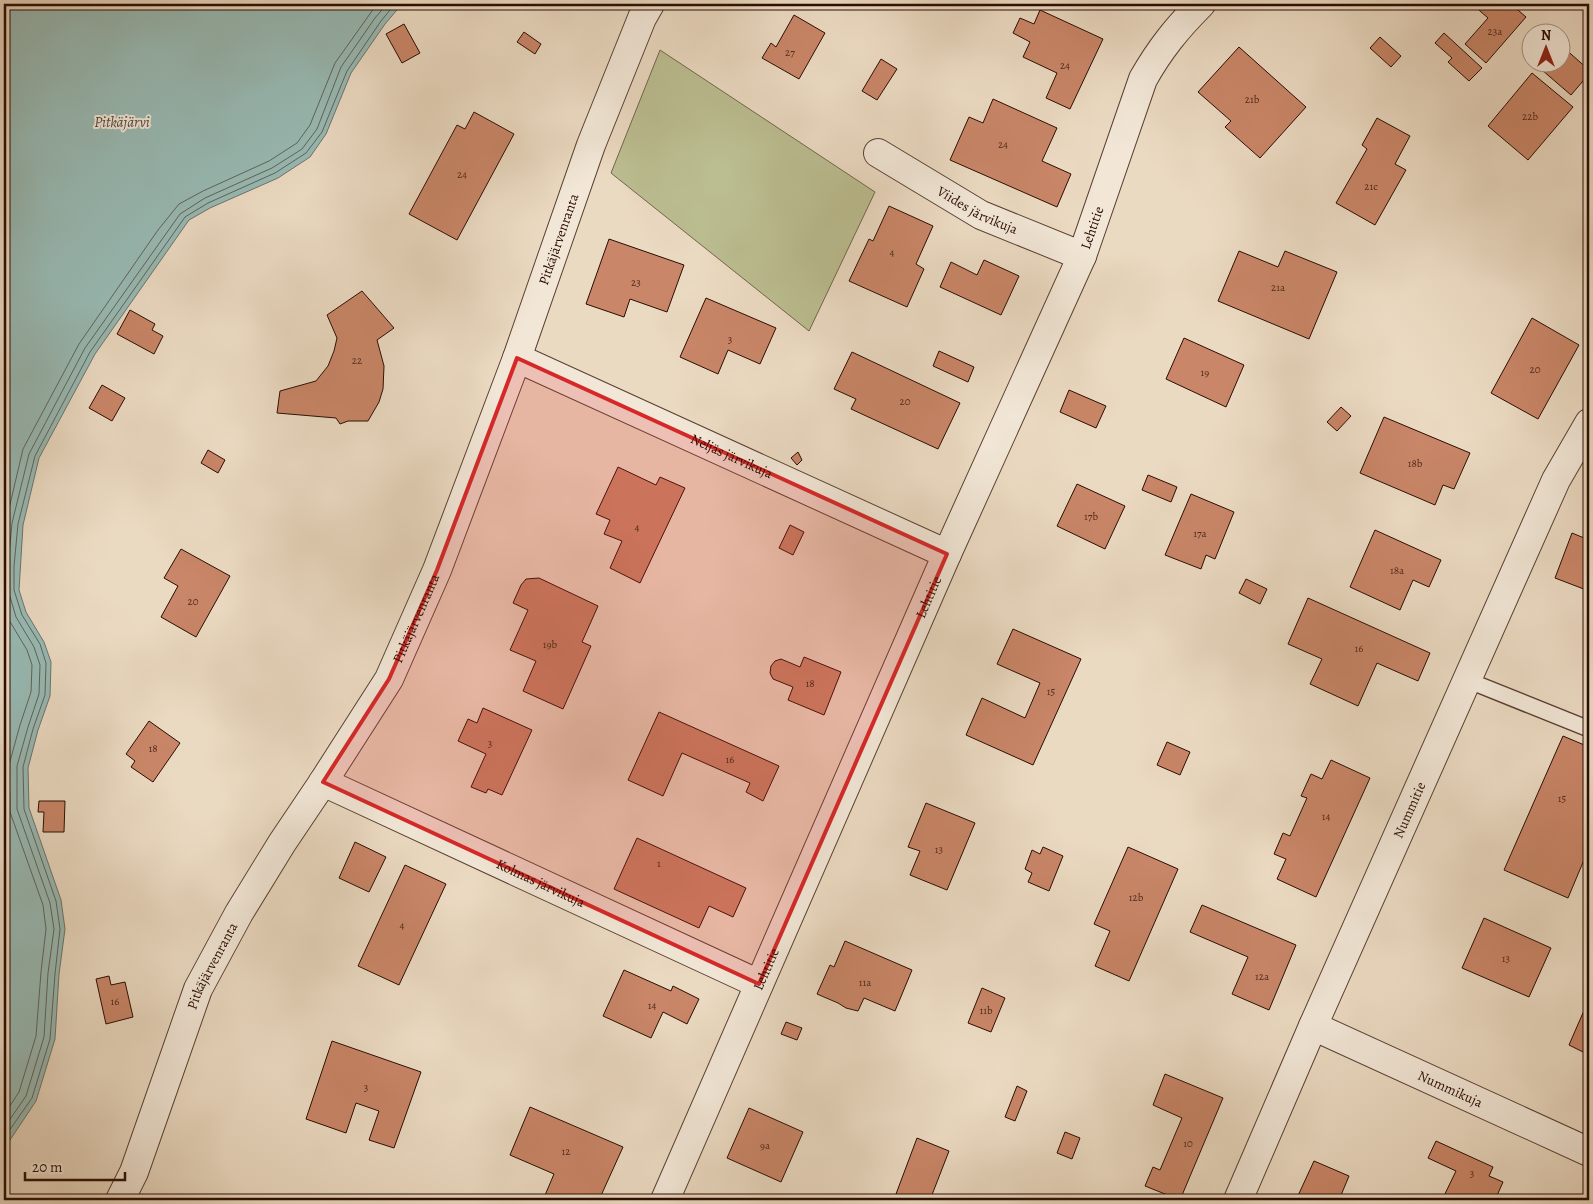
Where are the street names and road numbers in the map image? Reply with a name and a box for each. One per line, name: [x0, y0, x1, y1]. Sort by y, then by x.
street label: Viides järvikuja: [933, 181, 1021, 239]
street label: Pitkäjärvenranta: [534, 191, 584, 288]
street label: Lehtitie: [1076, 204, 1108, 252]
street label: Neljäs järvikuja: [687, 429, 776, 483]
street label: Pitkäjärvenranta: [388, 570, 444, 666]
street label: Lehtitie: [911, 573, 946, 621]
street label: Nummitie: [1389, 779, 1430, 841]
street label: Kolmas järvikuja: [493, 855, 588, 912]
street label: Pitkäjärvenranta: [183, 919, 242, 1012]
street label: Lehtitie: [749, 945, 784, 993]
street label: Nummikuja: [1415, 1066, 1486, 1112]

